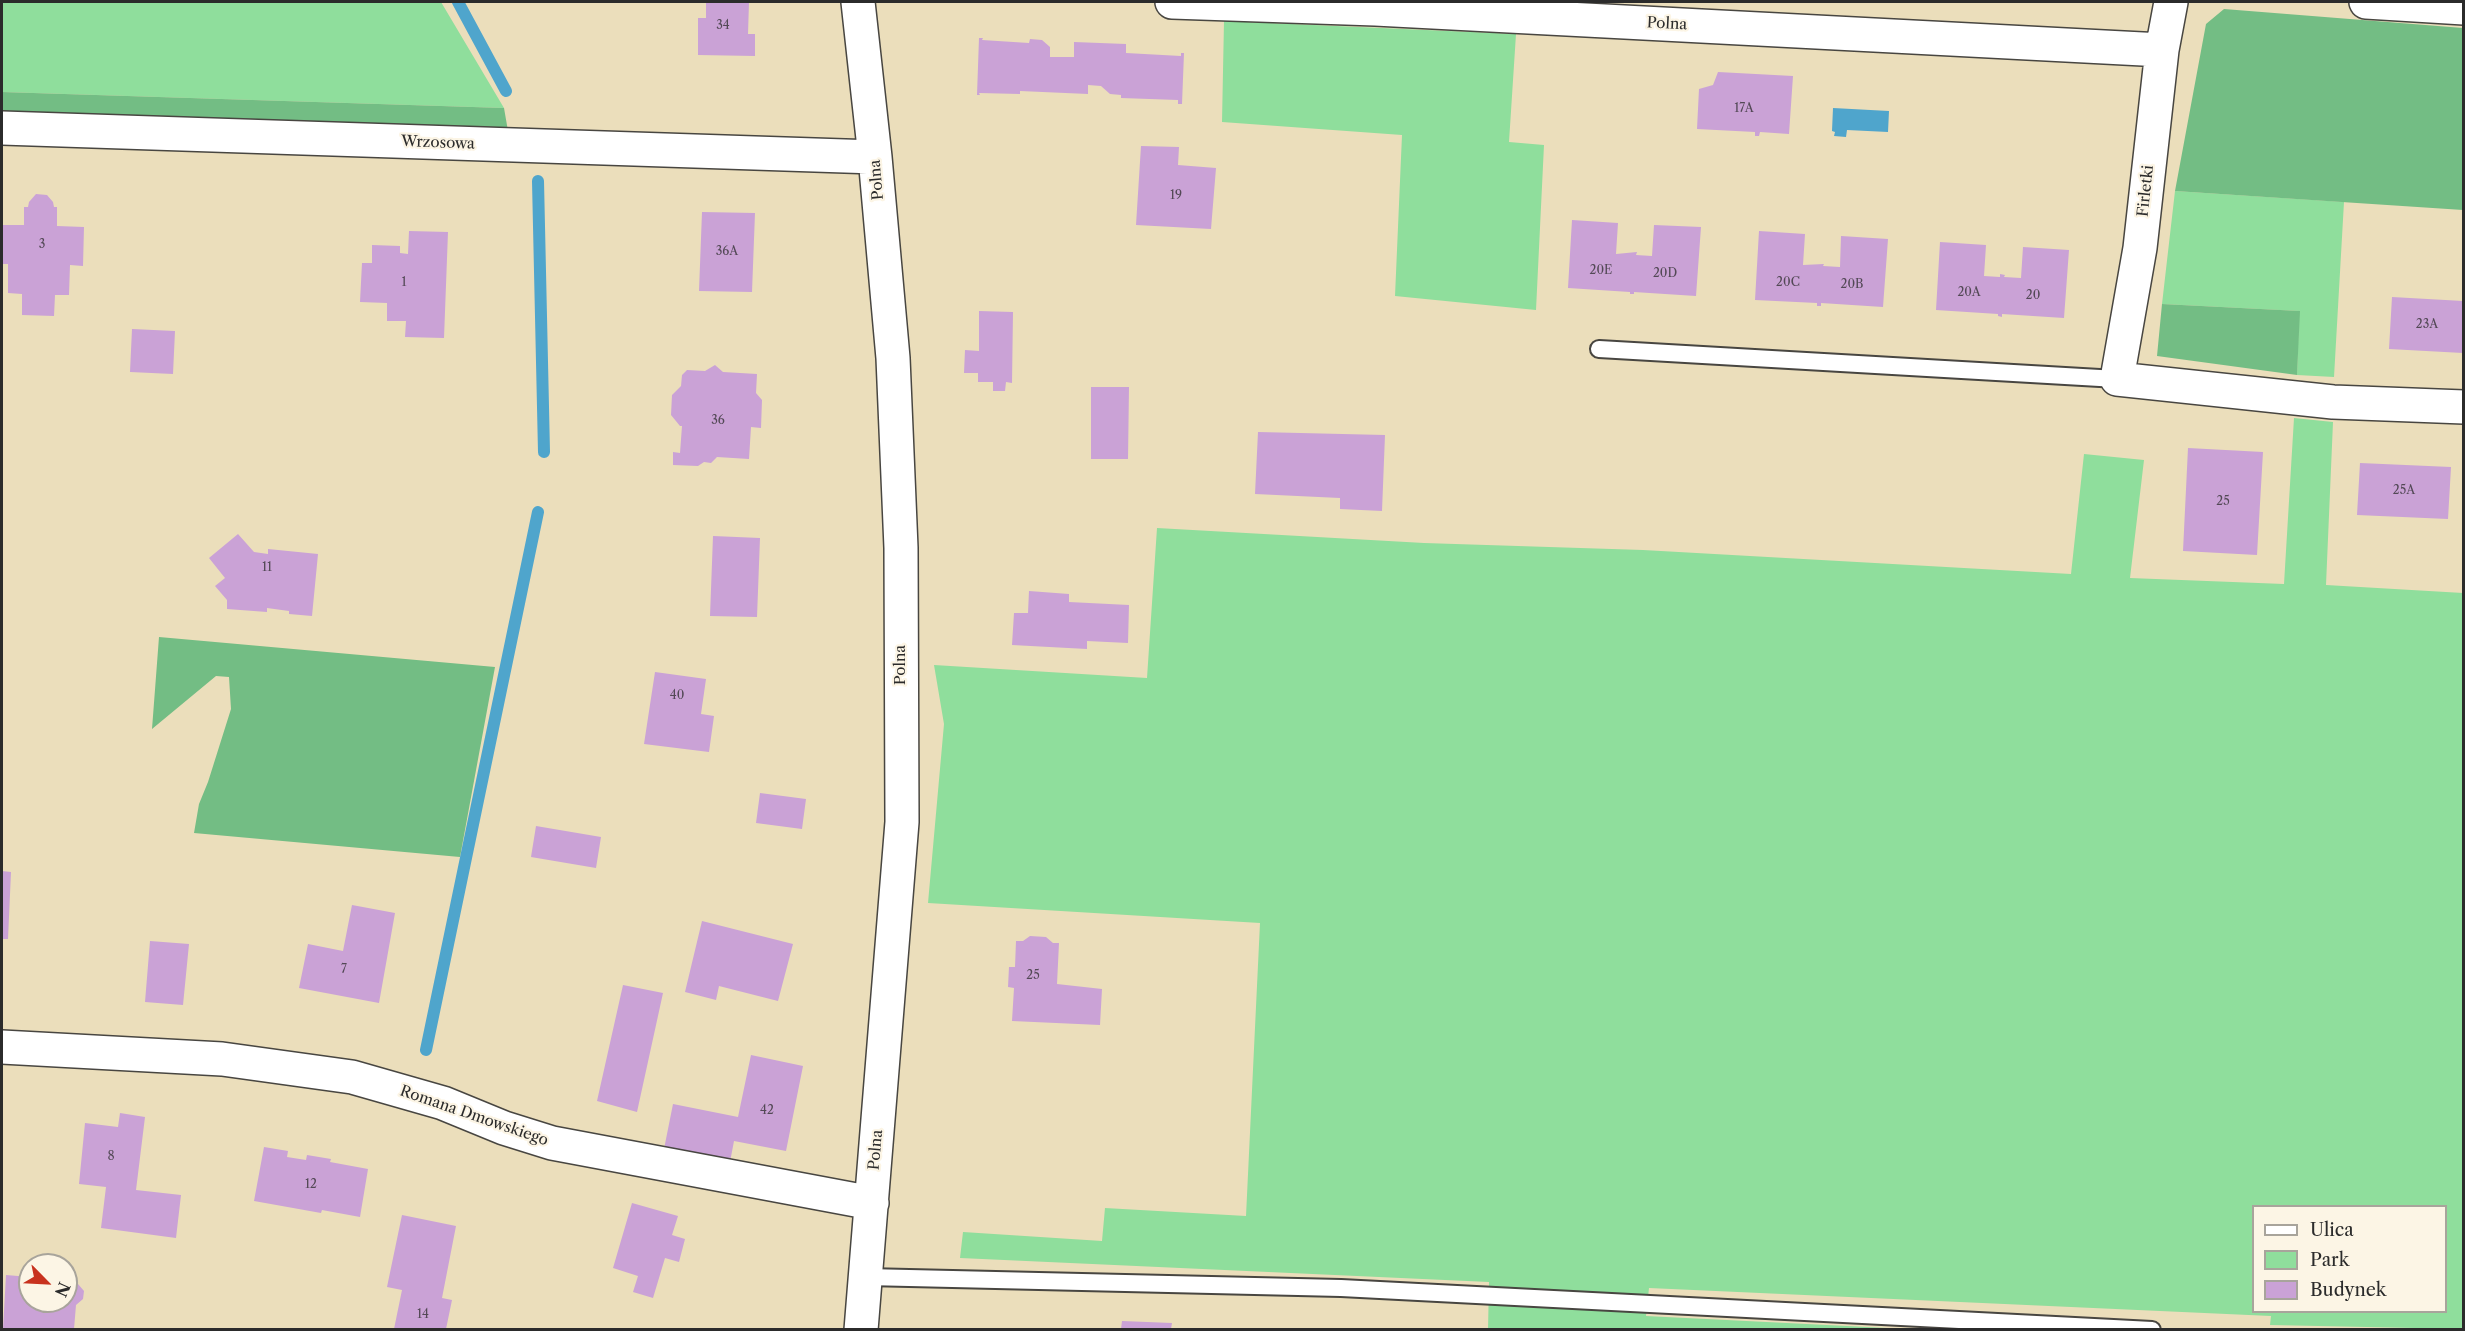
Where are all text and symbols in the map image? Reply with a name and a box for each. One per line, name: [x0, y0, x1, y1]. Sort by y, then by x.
street label: Polna: [1646, 14, 1688, 34]
house number: 34: [716, 19, 730, 33]
house number: 17A: [1734, 102, 1754, 116]
street label: Wrzosowa: [401, 133, 475, 153]
street label: Polna: [866, 159, 888, 201]
street label: Firletki: [2134, 164, 2158, 218]
house number: 19: [1170, 189, 1182, 203]
house number: 3: [39, 238, 45, 252]
house number: 36A: [716, 245, 738, 259]
house number: 20E: [1590, 264, 1612, 278]
house number: 20D: [1653, 267, 1677, 281]
house number: 1: [401, 276, 407, 290]
house number: 20C: [1776, 276, 1800, 290]
house number: 20B: [1841, 278, 1863, 292]
house number: 20A: [1957, 286, 1981, 300]
house number: 20: [2026, 289, 2040, 303]
house number: 23A: [2416, 318, 2438, 332]
house number: 36: [711, 414, 725, 428]
house number: 25A: [2393, 484, 2415, 498]
house number: 25: [2216, 495, 2230, 509]
house number: 11: [262, 561, 272, 575]
street label: Polna: [892, 645, 910, 685]
house number: 40: [670, 689, 684, 703]
house number: 7: [341, 963, 347, 977]
house number: 25: [1026, 969, 1040, 983]
street label: Romana Dmowskiego: [398, 1082, 550, 1150]
house number: 42: [760, 1104, 774, 1118]
street label: Polna: [865, 1129, 887, 1171]
house number: 8: [107, 1150, 115, 1164]
house number: 12: [305, 1178, 317, 1192]
legend: [2252, 1205, 2447, 1313]
text: Ulica: [2310, 1219, 2354, 1241]
text: Park: [2310, 1249, 2349, 1271]
north arrow: [18, 1253, 78, 1313]
text: N: [51, 1279, 75, 1300]
text: Budynek: [2310, 1279, 2386, 1301]
house number: 14: [417, 1308, 429, 1322]

